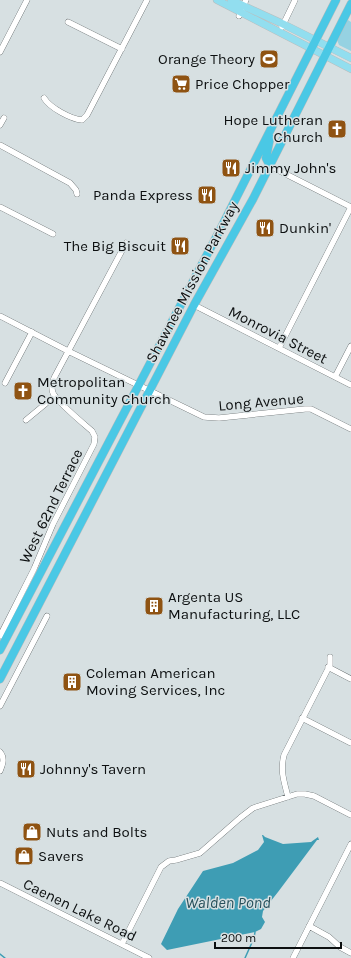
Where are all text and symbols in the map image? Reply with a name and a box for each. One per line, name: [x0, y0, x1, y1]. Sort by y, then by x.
sports icon: Orange Theory: [258, 48, 280, 70]
place label: Orange Theory: [158, 50, 255, 68]
supermarket icon: Price Chopper: [170, 73, 192, 95]
place label: Price Chopper: [195, 75, 290, 93]
place label: Hope Lutheran Church: [224, 111, 323, 146]
church icon: Hope Lutheran Church: [326, 118, 348, 140]
restaurant icon: Jimmy John's: [220, 157, 242, 179]
place label: Jimmy John's: [245, 159, 336, 177]
restaurant icon: Panda Express: [196, 184, 218, 206]
place label: Panda Express: [93, 186, 193, 204]
street label: Shawnee Mission Parkway: [142, 198, 242, 366]
restaurant icon: Dunkin': [254, 217, 276, 239]
place label: Dunkin': [279, 219, 331, 237]
restaurant icon: The Big Biscuit: [169, 235, 191, 257]
place label: The Big Biscuit: [64, 237, 166, 255]
street label: Monrovia Street: [226, 302, 331, 368]
place label: Metropolitan Community Church: [37, 373, 171, 408]
church icon: Metropolitan Community Church: [12, 380, 34, 402]
street label: Long Avenue: [218, 389, 304, 415]
street label: West 62nd Terrace: [15, 446, 87, 566]
place label: Argenta US Manufacturing, LLC: [168, 588, 300, 623]
building icon: Argenta US Manufacturing, LLC: [143, 595, 165, 617]
place label: Coleman American Moving Services, Inc: [86, 664, 225, 699]
building icon: Coleman American Moving Services, Inc: [61, 671, 83, 693]
restaurant icon: Johnny's Tavern: [15, 758, 37, 780]
place label: Johnny's Tavern: [40, 760, 146, 778]
shop icon: Nuts and Bolts: [21, 821, 43, 843]
place label: Nuts and Bolts: [46, 823, 147, 841]
shop icon: Savers: [13, 845, 35, 867]
place label: Savers: [38, 847, 84, 865]
street label: Caenen Lake Road: [20, 875, 140, 945]
water label: Walden Pond: [185, 893, 271, 912]
scale bar: [215, 924, 341, 950]
text: 200 m: [221, 931, 256, 945]

